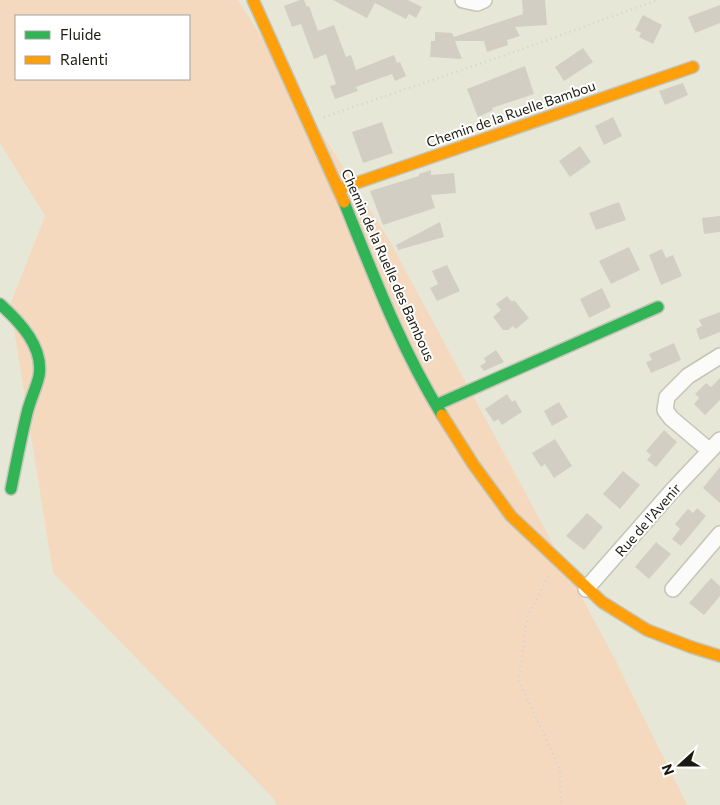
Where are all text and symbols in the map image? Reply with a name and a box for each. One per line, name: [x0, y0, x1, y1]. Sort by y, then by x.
legend: [15, 15, 190, 80]
text: Fluide: [60, 25, 101, 43]
text: Ralenti: [60, 50, 108, 68]
street label: Chemin de la Ruelle Bambou: [424, 77, 598, 151]
street label: Chemin de la Ruelle des Bambous: [338, 166, 439, 364]
street label: Rue de l'Avenir: [611, 479, 684, 560]
north arrow: [655, 740, 705, 790]
text: N: [658, 762, 677, 778]

